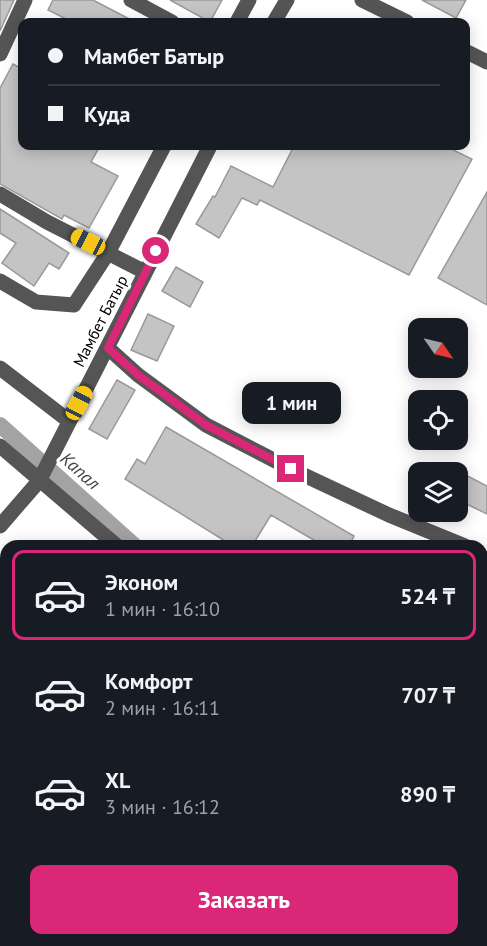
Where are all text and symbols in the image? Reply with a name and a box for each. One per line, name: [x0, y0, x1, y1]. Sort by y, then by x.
text: Мамбет Батыр: [84, 42, 224, 70]
text: Куда: [84, 100, 131, 128]
car: [68, 226, 108, 258]
route start: [142, 237, 169, 264]
street label: Мамбет Батыр: [68, 272, 132, 370]
north arrow: [408, 318, 468, 378]
map controls: [408, 318, 468, 522]
callout: 1 мин: [242, 382, 340, 424]
car: [63, 383, 95, 423]
text: 1 мин: [266, 390, 317, 416]
button: locate: [408, 390, 468, 450]
water label: Капал: [56, 447, 105, 495]
route end: [277, 455, 304, 482]
button: layers: [408, 462, 468, 522]
icon: car: [33, 568, 87, 622]
text: Эконом: [105, 568, 178, 596]
text: 524 ₸: [400, 582, 455, 610]
text: 1 мин · 16:10: [105, 596, 220, 622]
icon: car: [33, 667, 87, 721]
text: Комфорт: [105, 667, 193, 695]
text: 707 ₸: [401, 681, 455, 709]
text: 2 мин · 16:11: [105, 695, 220, 721]
icon: car: [33, 766, 87, 820]
text: XL: [105, 766, 130, 794]
text: 890 ₸: [400, 780, 455, 808]
text: 3 мин · 16:12: [105, 794, 220, 820]
button: Заказать: [30, 865, 458, 934]

